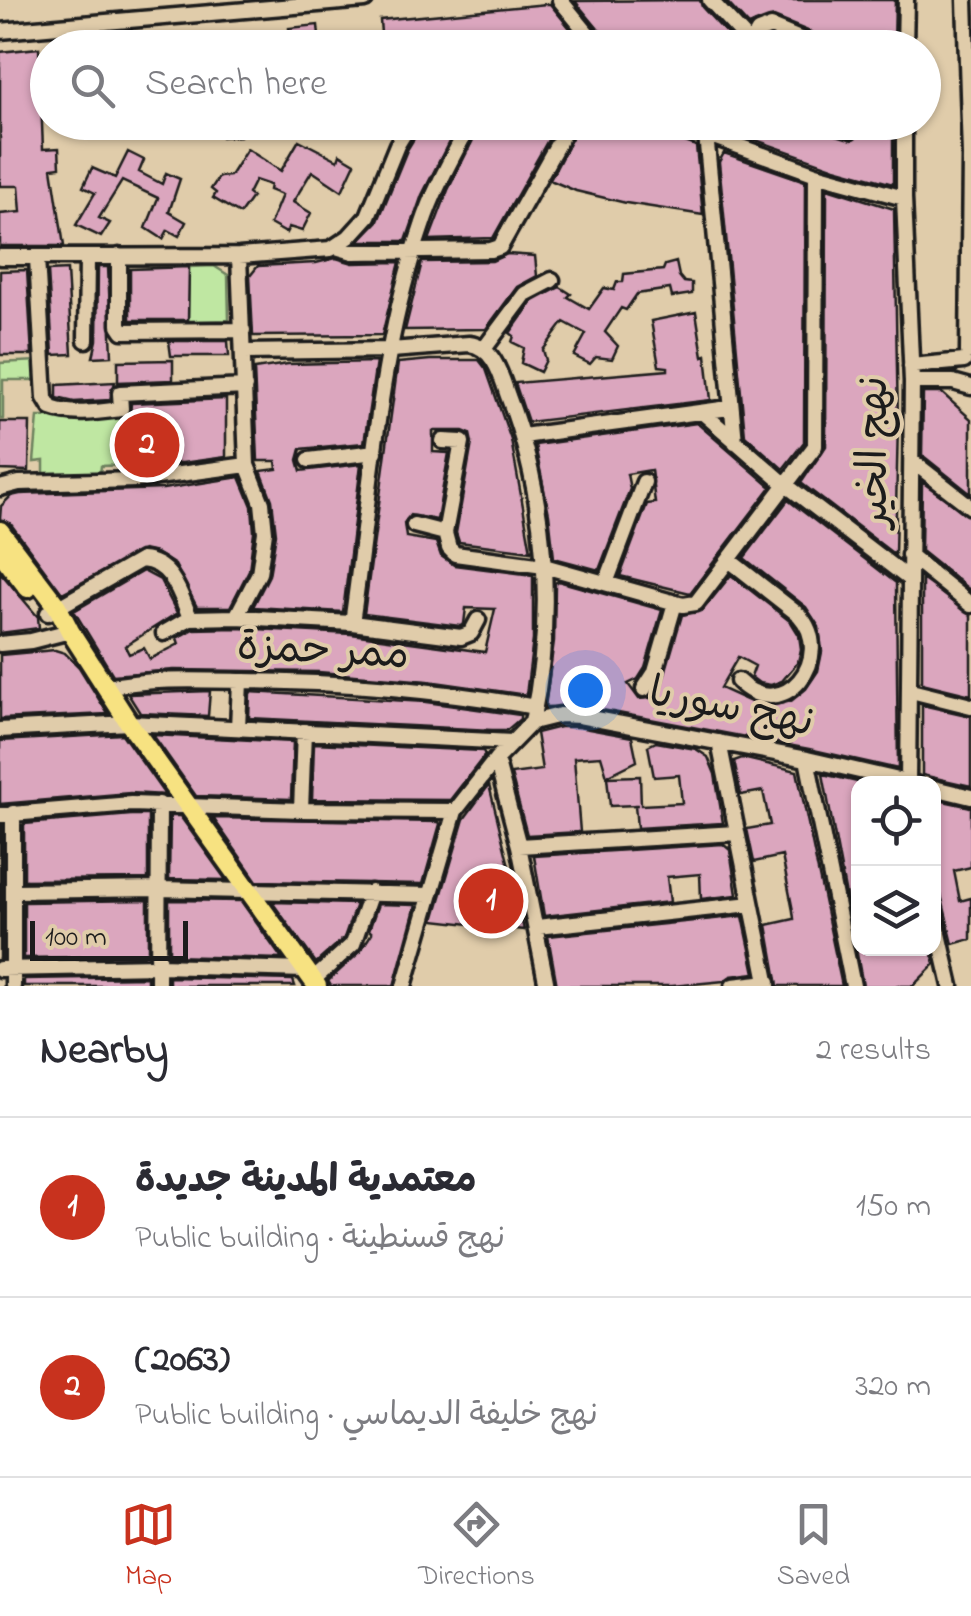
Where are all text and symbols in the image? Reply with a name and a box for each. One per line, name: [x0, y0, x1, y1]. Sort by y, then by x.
search box: [30, 30, 941, 140]
text: Search here: [145, 57, 327, 113]
icon: search: [65, 58, 120, 113]
street label: نهج الخير: [845, 376, 906, 531]
pin: 2: [114, 408, 180, 482]
street label: ممر حمزة: [235, 617, 411, 687]
street label: نهج سوريا: [643, 663, 819, 755]
your location: [560, 665, 611, 716]
map controls: [851, 776, 941, 956]
button: locate: [851, 776, 941, 866]
pin: 1: [458, 864, 524, 938]
button: layers: [851, 866, 941, 956]
scale bar: [30, 916, 188, 960]
text: 100 m: [45, 918, 107, 959]
text: Nearby: [40, 1021, 168, 1082]
text: 2 results: [816, 1028, 931, 1075]
text: معتمدية المدينة جديدة: [135, 1154, 476, 1210]
text: 1: [67, 1184, 78, 1231]
text: 150 m: [856, 1184, 931, 1231]
text: Public building · نهج قسنطينة: [135, 1216, 505, 1263]
text: (2063): [135, 1333, 230, 1389]
text: 2: [65, 1364, 80, 1411]
text: 320 m: [855, 1364, 931, 1411]
text: Public building · نهج خليفة الديماسي: [135, 1393, 598, 1440]
tab: Map: [121, 1497, 176, 1598]
tab: Directions: [418, 1497, 535, 1598]
tab: Saved: [777, 1497, 850, 1598]

